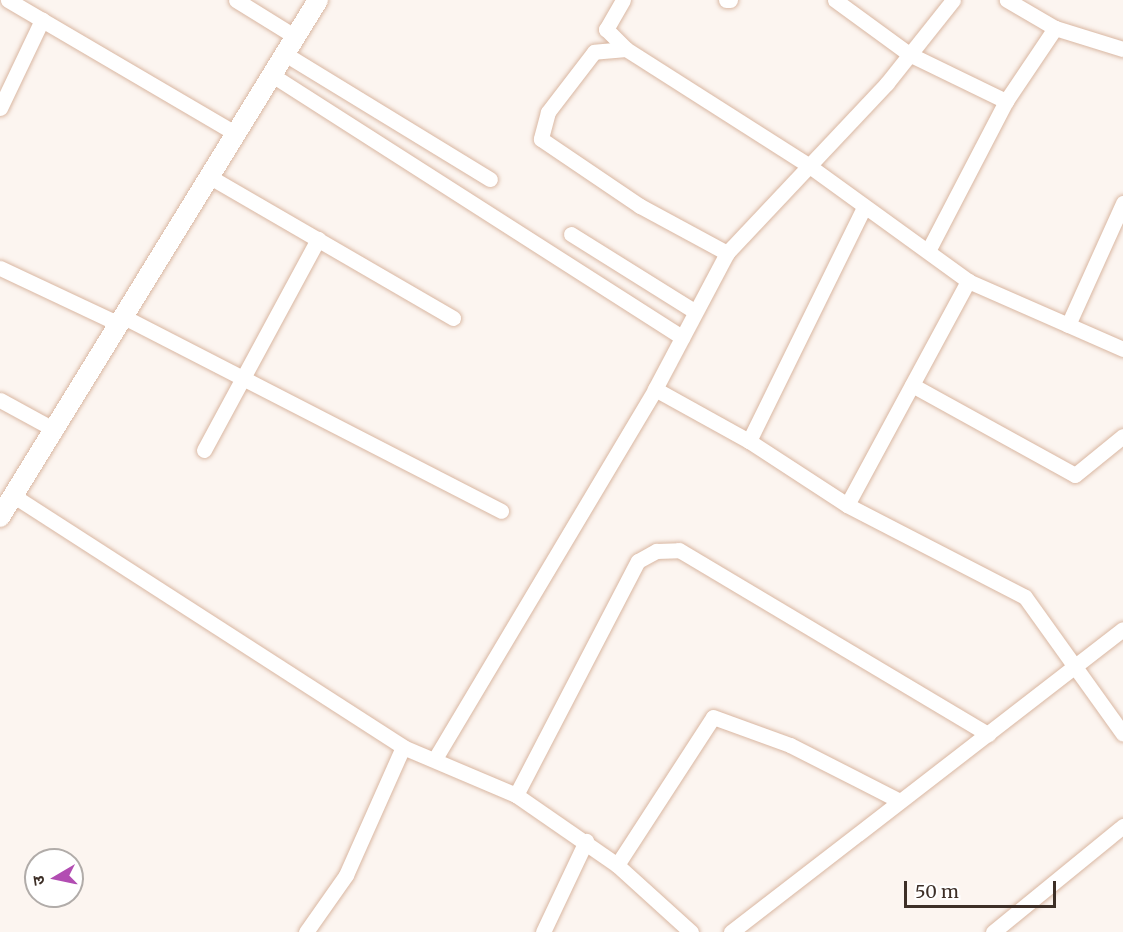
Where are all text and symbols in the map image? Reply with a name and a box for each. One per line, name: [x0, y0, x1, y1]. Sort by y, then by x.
north arrow: [24, 848, 84, 908]
scale bar: [907, 869, 1058, 907]
text: उ: [28, 874, 49, 887]
text: 50 m: [915, 880, 959, 903]

